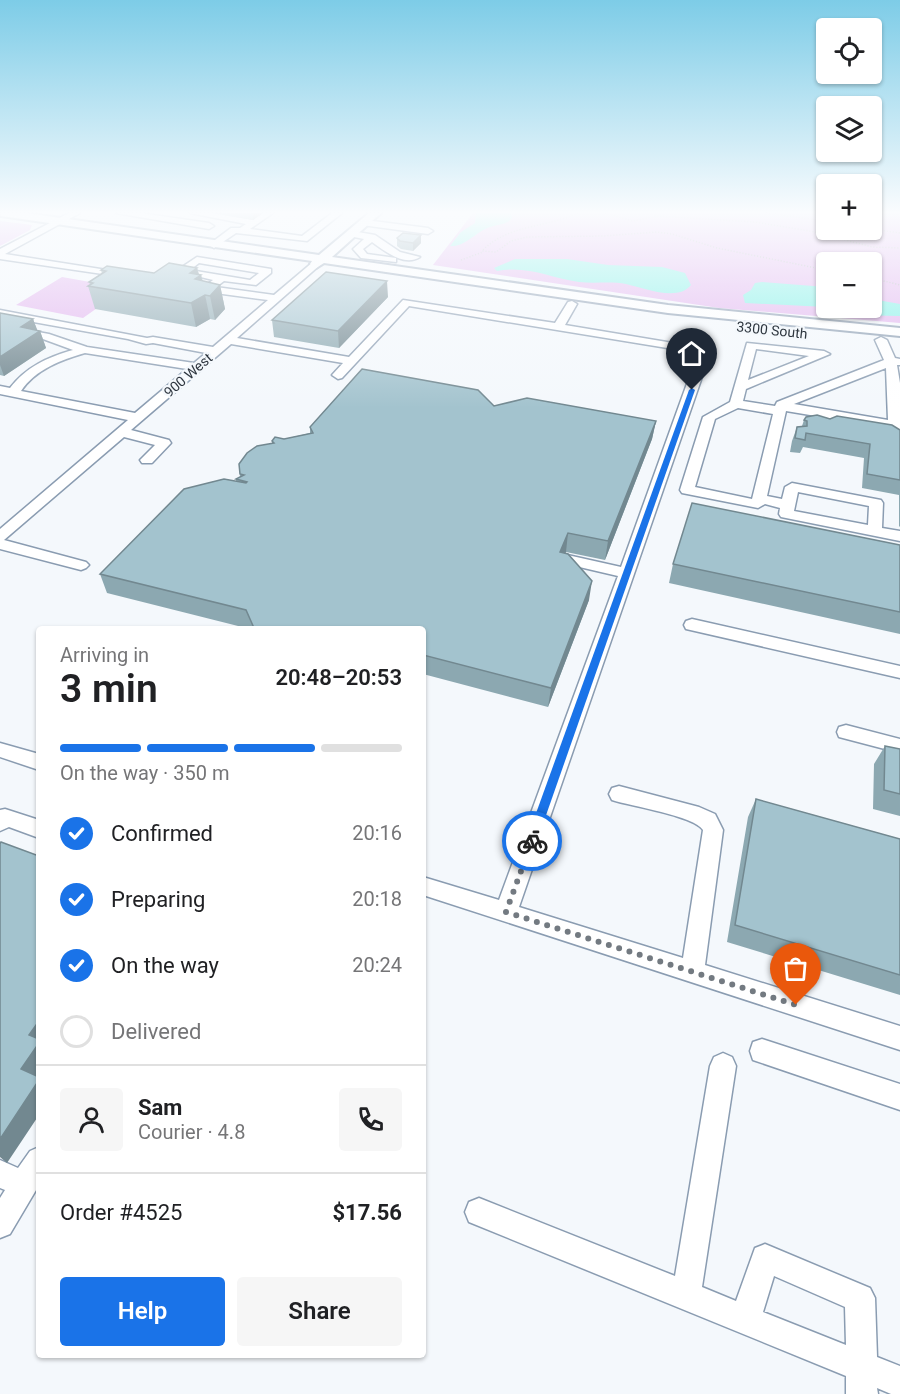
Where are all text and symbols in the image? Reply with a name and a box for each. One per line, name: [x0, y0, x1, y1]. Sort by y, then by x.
map controls: [816, 18, 882, 318]
button: locate: [816, 18, 882, 84]
button: layers: [816, 96, 882, 162]
button: +: [816, 174, 882, 240]
button: −: [816, 252, 882, 318]
street label: 3300 South: [736, 318, 808, 342]
pin: [666, 328, 717, 390]
icon: home: [675, 337, 708, 370]
street label: 900 West: [161, 349, 216, 400]
text: Arriving in: [60, 643, 149, 667]
text: 20:48–20:53: [275, 665, 402, 690]
text: 3 min: [60, 666, 158, 712]
text: On the way · 350 m: [60, 761, 229, 785]
courier: [502, 811, 562, 871]
icon: check: [60, 817, 93, 850]
text: Confirmed: [111, 821, 213, 846]
text: 20:16: [352, 821, 402, 845]
icon: bike: [516, 825, 549, 858]
icon: check: [60, 883, 93, 916]
text: Preparing: [111, 887, 205, 912]
text: 20:18: [352, 887, 402, 911]
pin: [770, 943, 821, 1005]
icon: check: [60, 949, 93, 982]
icon: bag: [779, 952, 812, 985]
text: On the way: [111, 953, 219, 978]
text: 20:24: [352, 953, 402, 977]
text: Delivered: [111, 1019, 201, 1044]
button: person: [60, 1088, 123, 1151]
button: phone: [339, 1088, 402, 1151]
text: Sam: [138, 1095, 182, 1120]
text: Courier · 4.8: [138, 1120, 245, 1144]
text: Order #4525: [60, 1200, 182, 1225]
text: $17.56: [333, 1200, 402, 1225]
button: Help: [60, 1277, 225, 1346]
button: Share: [237, 1277, 402, 1346]

